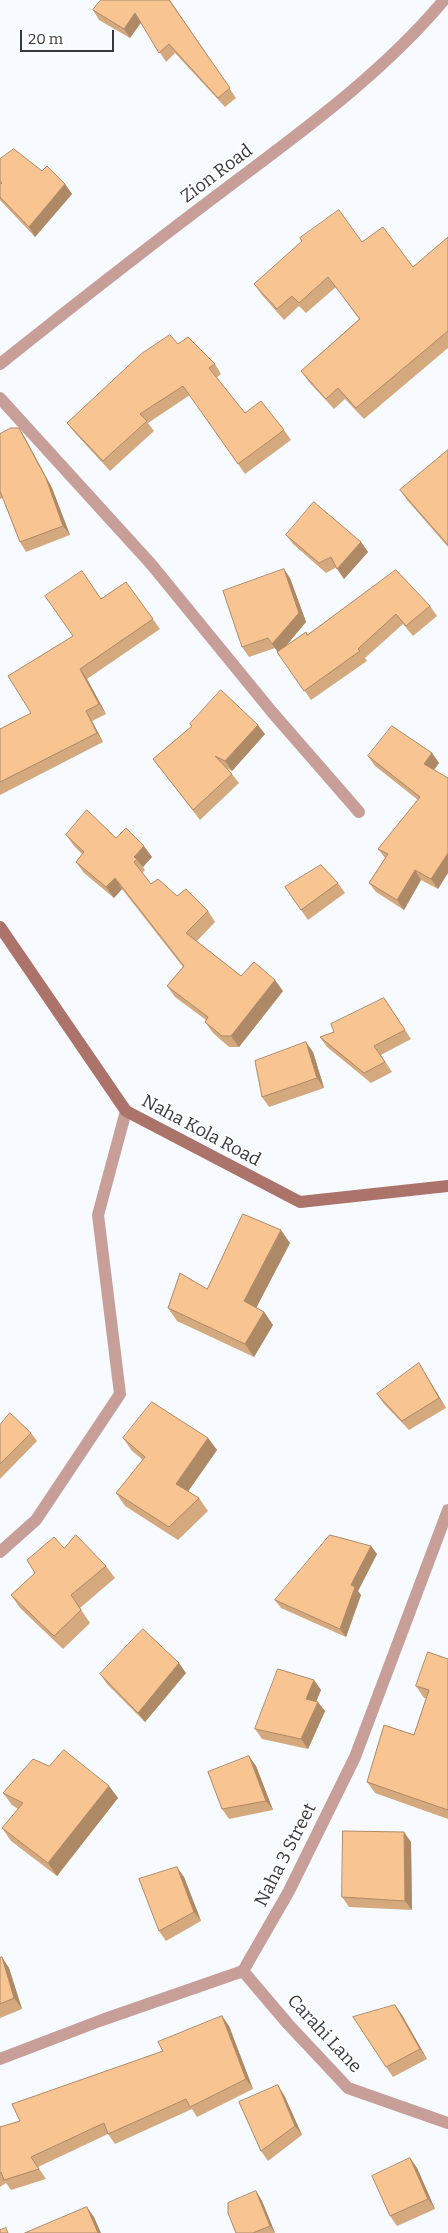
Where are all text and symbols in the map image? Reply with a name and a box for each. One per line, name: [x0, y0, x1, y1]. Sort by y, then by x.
scale bar: [22, 20, 116, 52]
text: 20 m: [28, 30, 63, 48]
street label: Zion Road: [177, 140, 257, 208]
street label: Naha Kola Road: [138, 1091, 264, 1171]
street label: Naha 3 Street: [251, 1800, 321, 1910]
street label: Carahi Lane: [282, 1990, 366, 2078]

